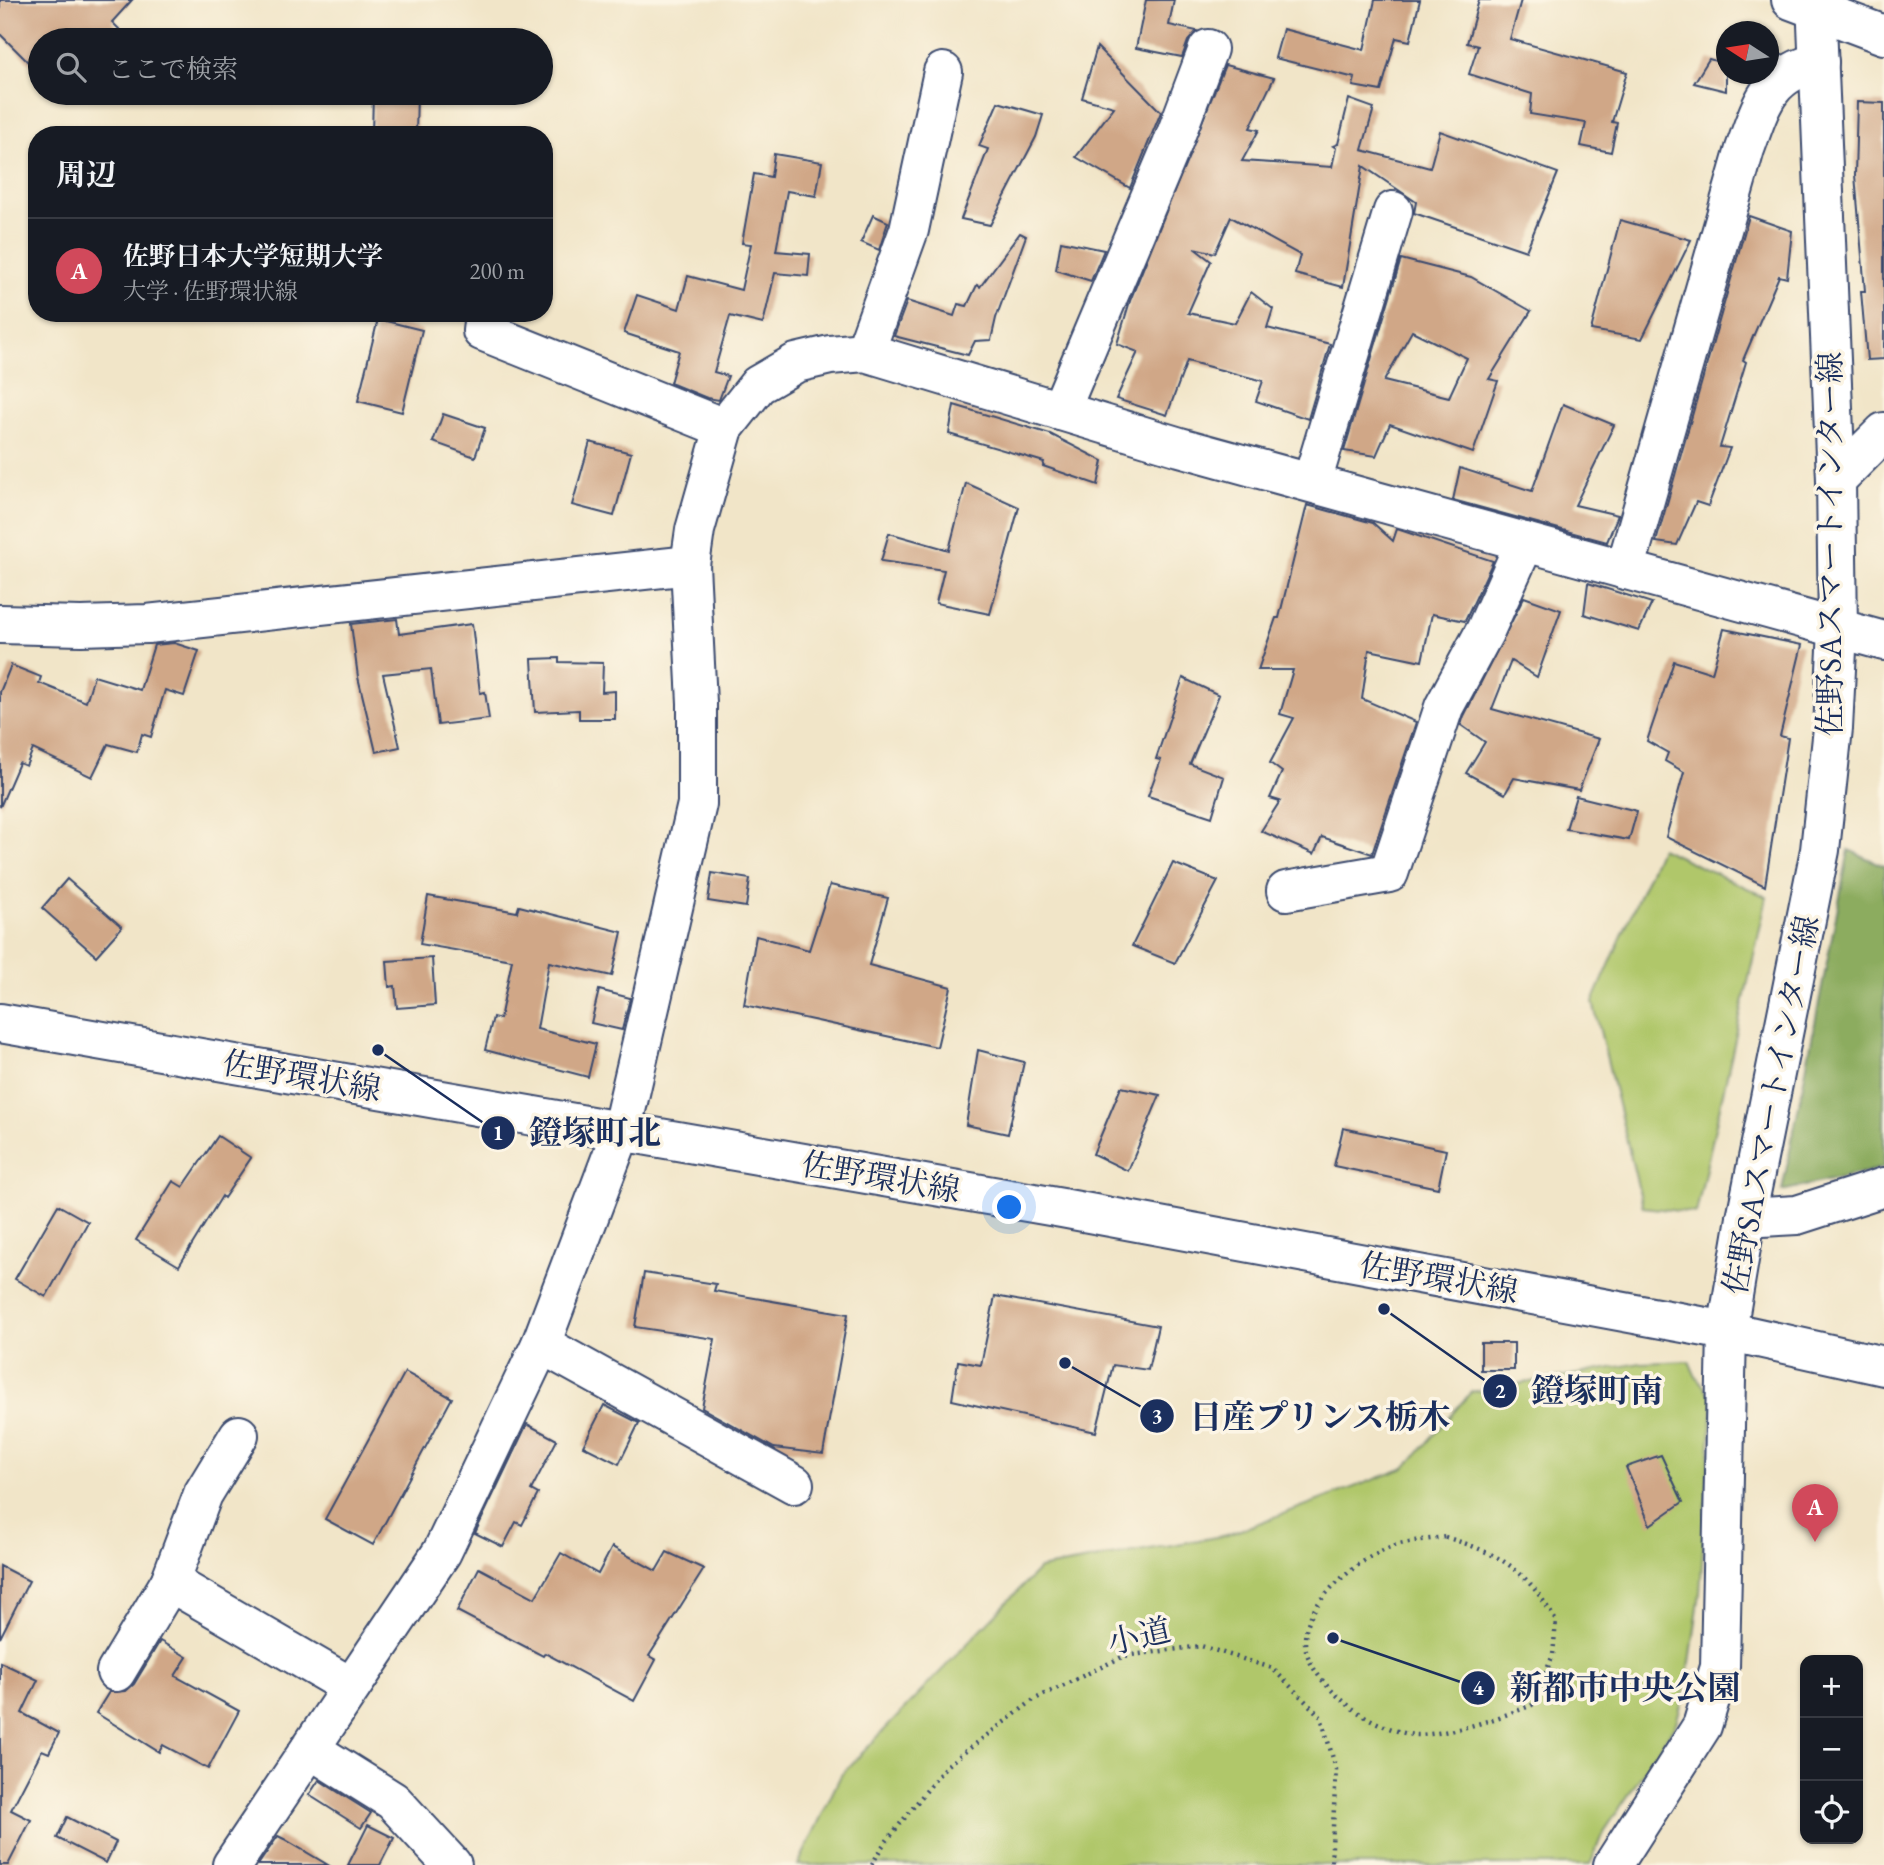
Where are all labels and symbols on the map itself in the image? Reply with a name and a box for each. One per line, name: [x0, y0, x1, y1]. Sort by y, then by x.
north arrow: [1716, 21, 1779, 84]
street label: 佐野SAスマートインター線: [1809, 351, 1851, 737]
street label: 佐野SAスマートインター線: [1714, 912, 1828, 1298]
street label: 佐野環状線: [220, 1041, 384, 1111]
callout: 鐙塚町北: [480, 1106, 675, 1160]
text: 鐙塚町北: [529, 1111, 661, 1154]
text: 1: [492, 1119, 504, 1146]
street label: 佐野環状線: [799, 1142, 963, 1212]
your location: [992, 1190, 1026, 1224]
street label: 佐野環状線: [1357, 1243, 1521, 1313]
callout: 鐙塚町南: [1482, 1364, 1677, 1418]
text: 鐙塚町南: [1531, 1369, 1663, 1412]
text: 2: [1494, 1377, 1506, 1404]
callout: 日産プリンス栃木: [1139, 1389, 1466, 1443]
text: 日産プリンス栃木: [1189, 1395, 1451, 1438]
text: 3: [1151, 1402, 1163, 1429]
pin: A: [1792, 1484, 1838, 1542]
street label: 小道: [1103, 1608, 1175, 1664]
callout: 新都市中央公園: [1461, 1661, 1755, 1715]
text: 新都市中央公園: [1510, 1666, 1741, 1709]
text: 4: [1472, 1674, 1484, 1701]

